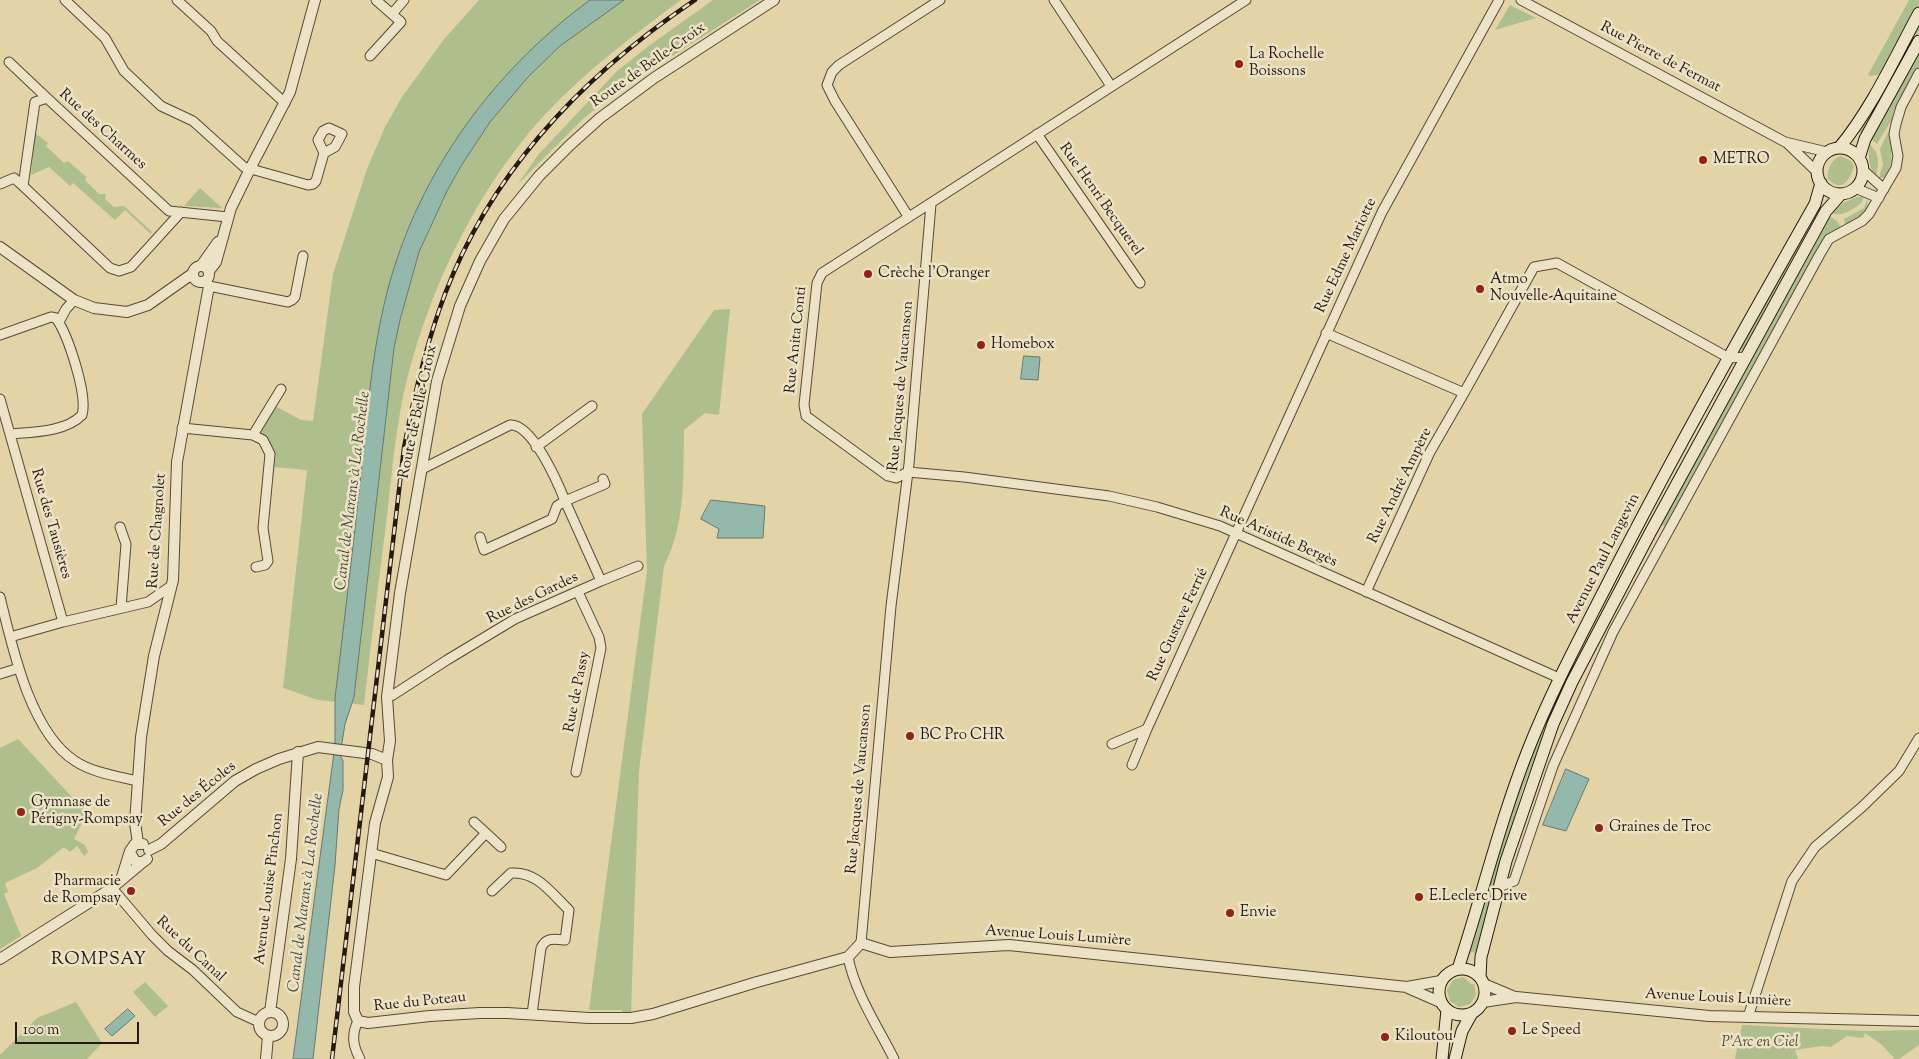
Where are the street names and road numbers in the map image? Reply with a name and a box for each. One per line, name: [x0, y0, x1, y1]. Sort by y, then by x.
street label: Rue Pierre de Fermat: [1597, 19, 1723, 97]
street label: Route de Belle-Croix: [588, 20, 710, 112]
street label: Rue des Charmes: [54, 86, 150, 174]
street label: Rue Henri Becquerel: [1054, 140, 1146, 260]
street label: Rue Edme Mariotte: [1312, 196, 1382, 316]
street label: Rue Anita Conti: [782, 286, 812, 394]
street label: Rue Jacques de Vaucanson: [886, 300, 918, 472]
street label: Route de Belle-Croix: [396, 344, 442, 480]
street label: Rue André Ampère: [1365, 425, 1437, 547]
street label: Rue des Tausières: [26, 467, 74, 581]
street label: Rue de Chagnolet: [145, 473, 171, 589]
street label: Avenue Paul Langevin: [1563, 491, 1645, 627]
street label: Rue Aristide Bergès: [1216, 504, 1340, 572]
street label: Rue Gustave Ferrié: [1145, 566, 1213, 684]
street label: Rue des Gardes: [484, 569, 582, 629]
street label: Rue de Passy: [561, 650, 595, 734]
street label: Rue Jacques de Vaucanson: [844, 703, 876, 875]
street label: Rue des Écoles: [156, 758, 240, 832]
street label: Avenue Louise Pinchon: [252, 812, 288, 966]
street label: Rue du Canal: [152, 913, 228, 987]
street label: Avenue Louis Lumière: [984, 923, 1132, 951]
street label: Avenue Louis Lumière: [1644, 986, 1792, 1012]
street label: Rue du Poteau: [373, 989, 467, 1017]

